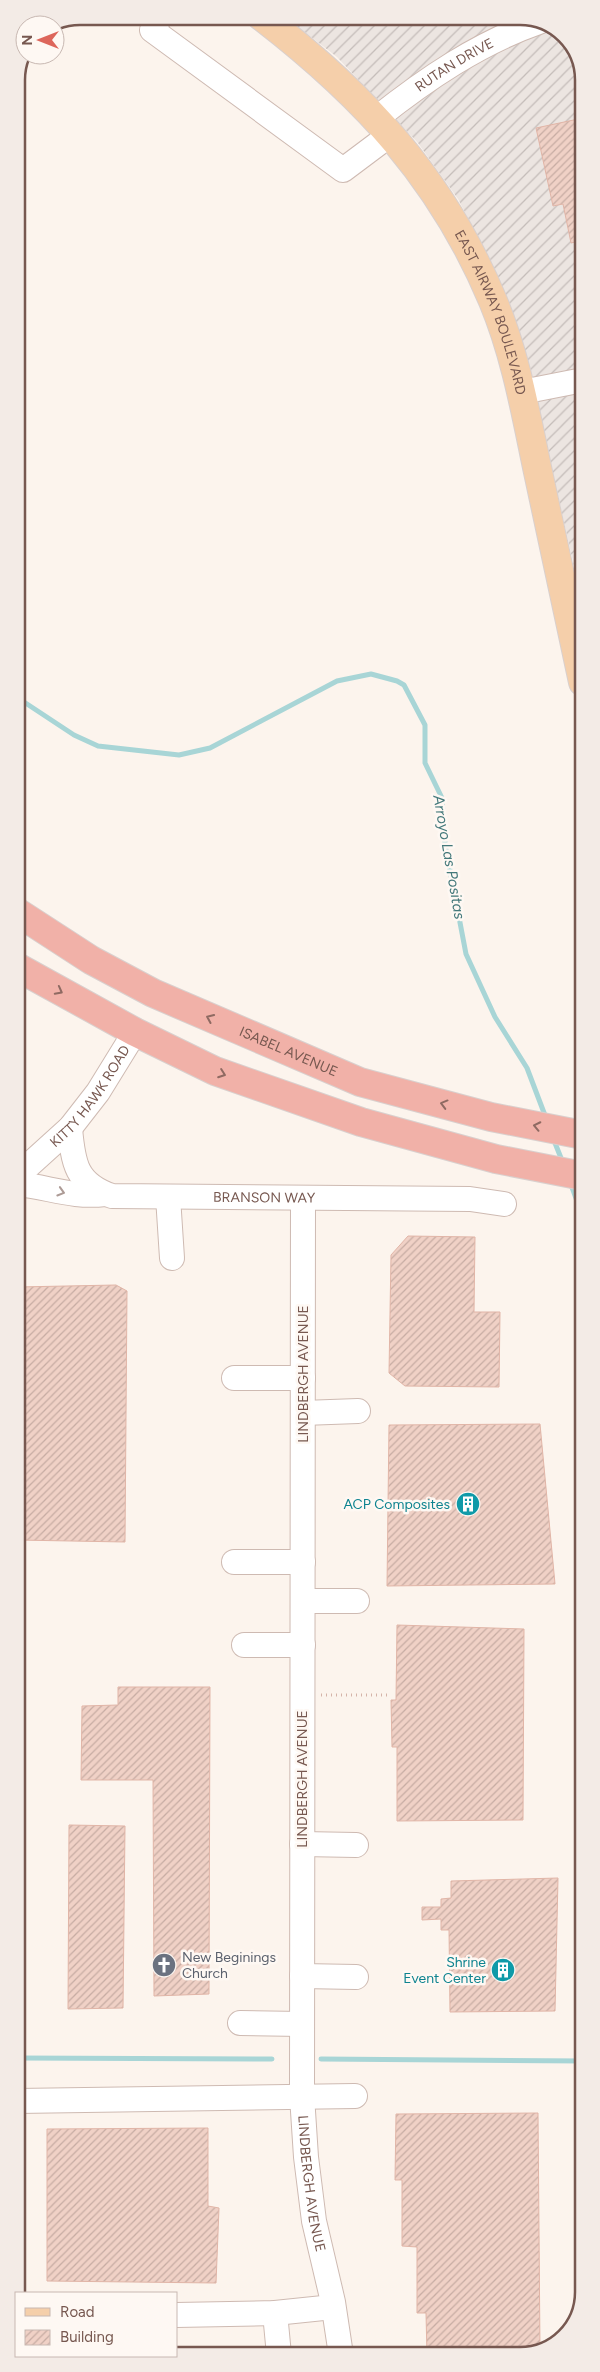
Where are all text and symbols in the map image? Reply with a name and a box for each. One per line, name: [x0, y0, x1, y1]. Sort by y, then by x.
north arrow: [15, 15, 65, 65]
text: N: [19, 35, 36, 45]
street label: RUTAN DRIVE: [412, 35, 497, 96]
street label: EAST AIRWAY BOULEVARD: [451, 227, 529, 397]
water label: Arroyo Las Positas: [429, 792, 469, 921]
one-way arrow: [54, 985, 63, 995]
one-way arrow: [206, 1013, 215, 1024]
street label: ISABEL AVENUE: [237, 1023, 340, 1080]
street label: KITTY HAWK ROAD: [47, 1042, 134, 1151]
one-way arrow: [218, 1068, 226, 1078]
one-way arrow: [440, 1099, 448, 1110]
one-way arrow: [533, 1122, 541, 1132]
one-way arrow: [56, 1186, 64, 1196]
street label: BRANSON WAY: [213, 1189, 316, 1207]
street label: LINDBERGH AVENUE: [295, 1305, 312, 1443]
building icon: ACP Composites: [455, 1491, 481, 1517]
place label: ACP Composites: [343, 1496, 450, 1513]
street label: LINDBERGH AVENUE: [294, 1710, 311, 1848]
place label: New Beginings Church: [182, 1949, 276, 1982]
church icon: New Beginings Church: [151, 1952, 177, 1978]
place label: Shrine Event Center: [403, 1954, 486, 1987]
building icon: Shrine Event Center: [490, 1957, 516, 1983]
street label: LINDBERGH AVENUE: [294, 2115, 329, 2253]
legend: [15, 2292, 178, 2357]
text: Road: [60, 2303, 95, 2321]
text: Building: [60, 2328, 114, 2346]

